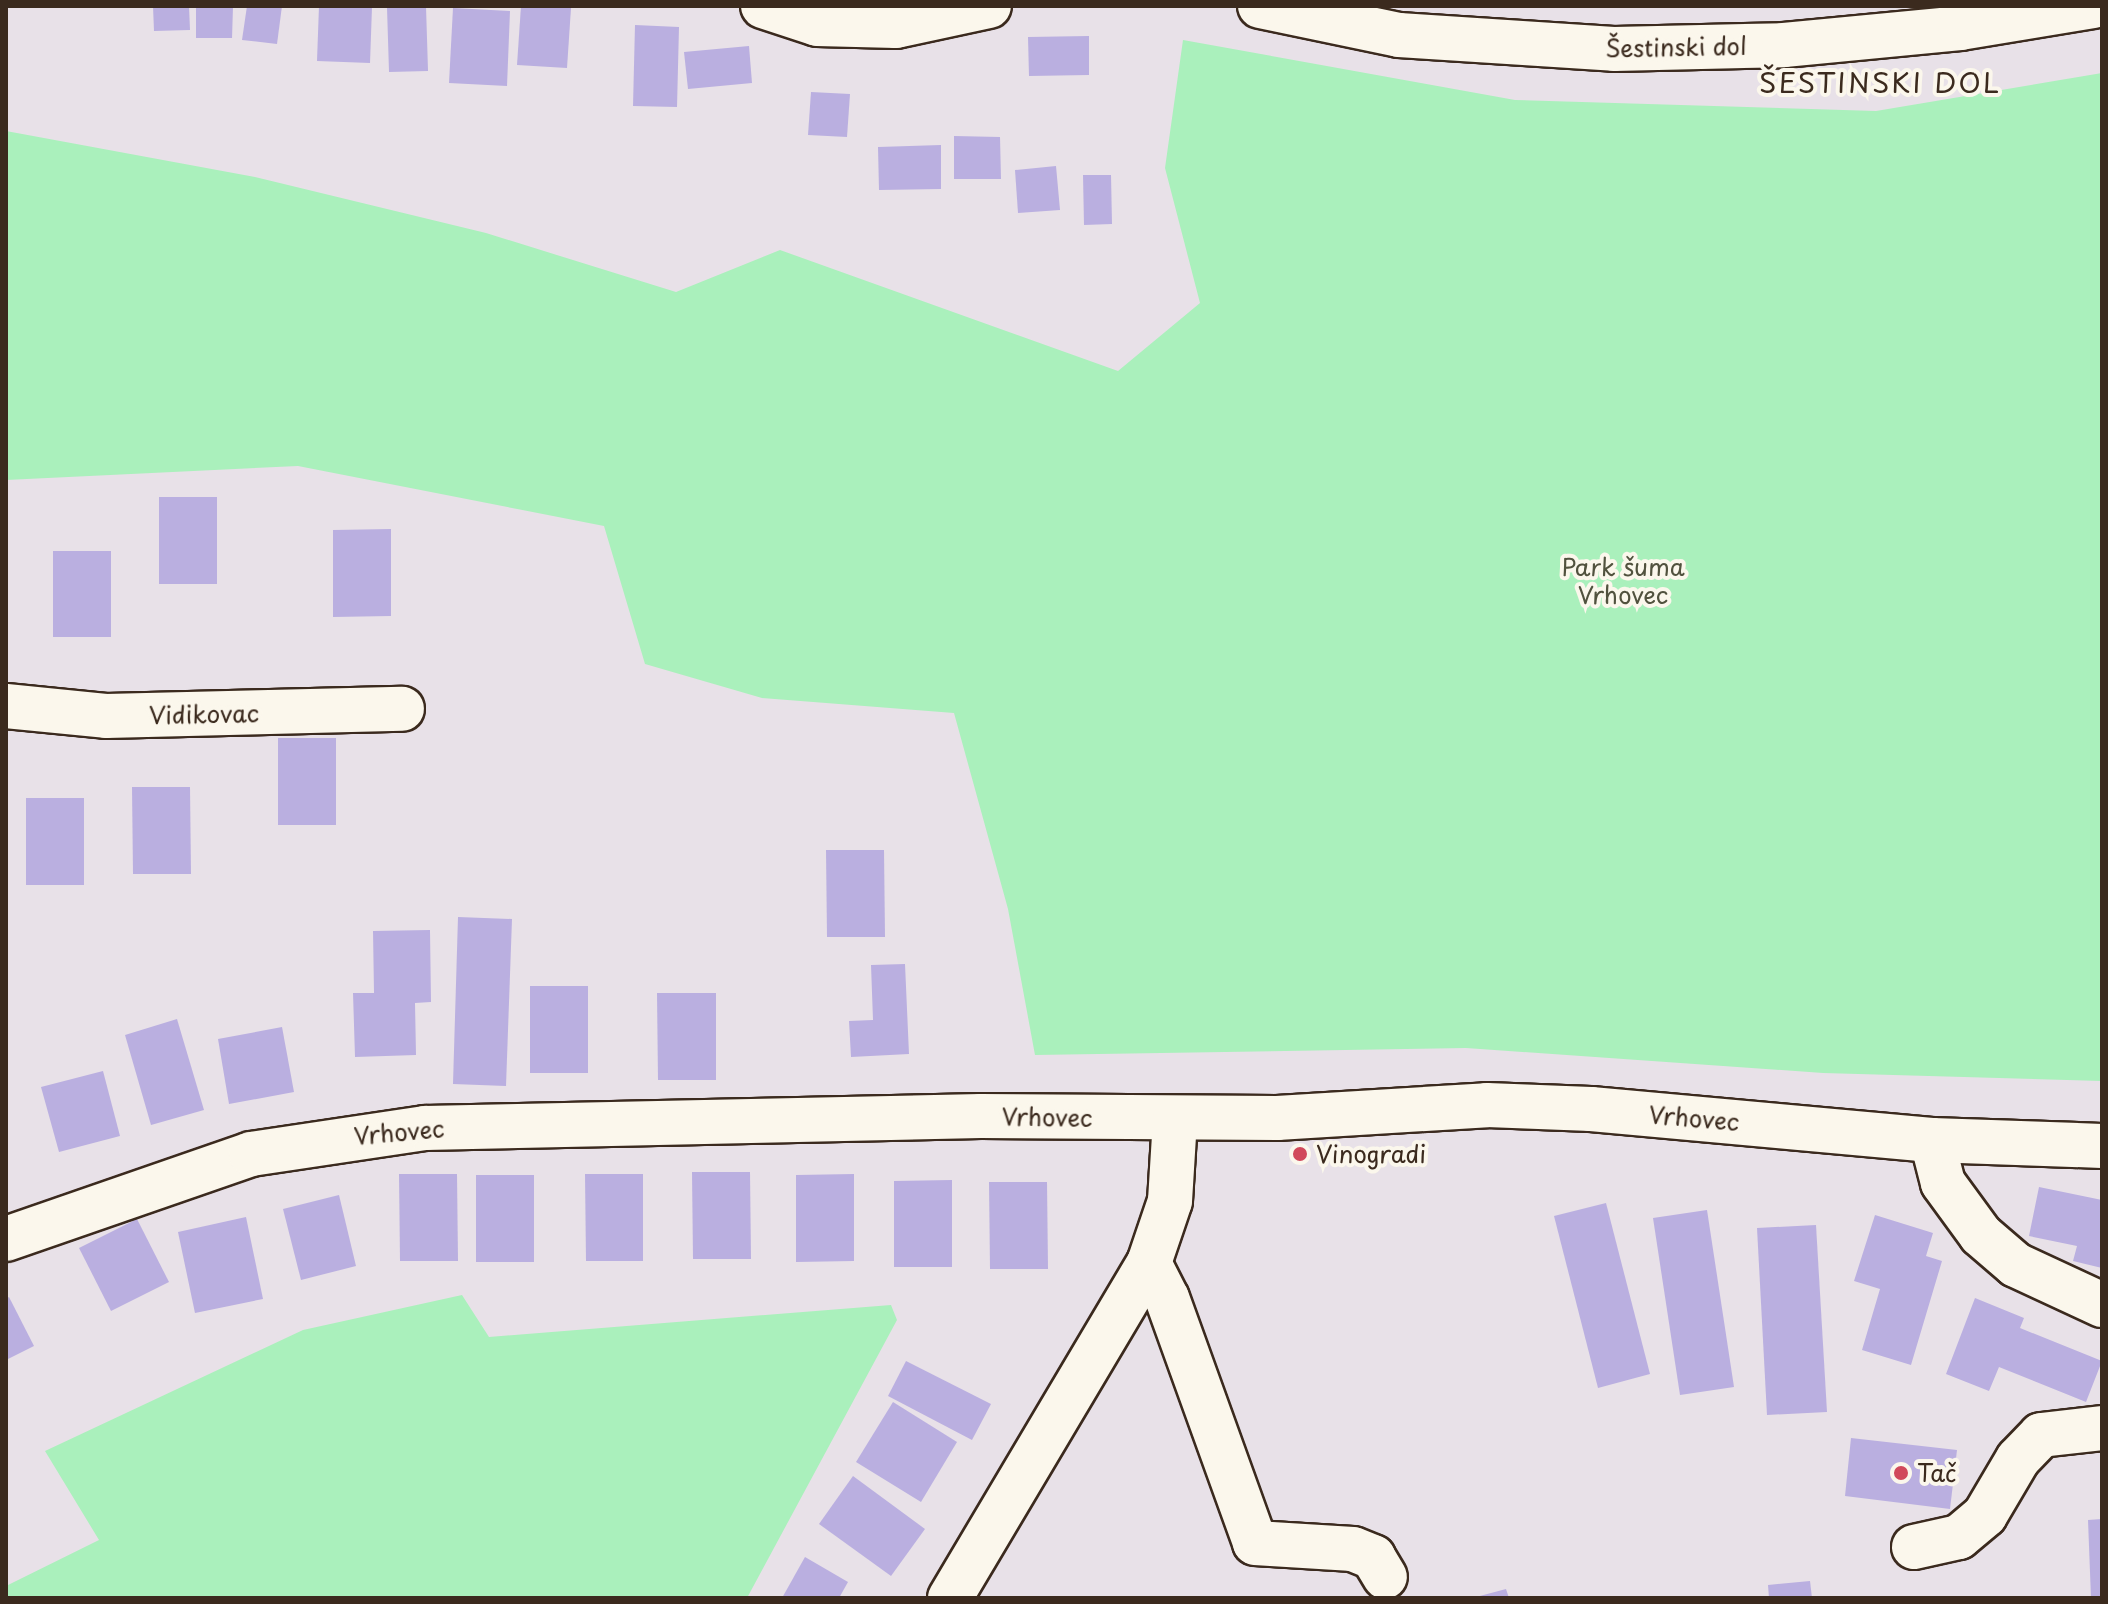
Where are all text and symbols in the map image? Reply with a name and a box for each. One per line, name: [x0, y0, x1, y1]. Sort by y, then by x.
street label: Šestinski dol: [1604, 31, 1748, 63]
district label: ŠESTINSKI DOL: [1758, 65, 2002, 99]
park label: Park šuma Vrhovec: [1562, 553, 1684, 609]
street label: Vidikovac: [149, 699, 259, 729]
street label: Vrhovec: [1648, 1100, 1740, 1136]
street label: Vrhovec: [1001, 1102, 1093, 1132]
street label: Vrhovec: [353, 1114, 445, 1150]
place label: Vinogradi: [1316, 1140, 1426, 1168]
marker: Vinogradi: [1291, 1145, 1309, 1163]
place label: Tač: [1917, 1459, 1956, 1487]
marker: Tač: [1892, 1464, 1910, 1482]

